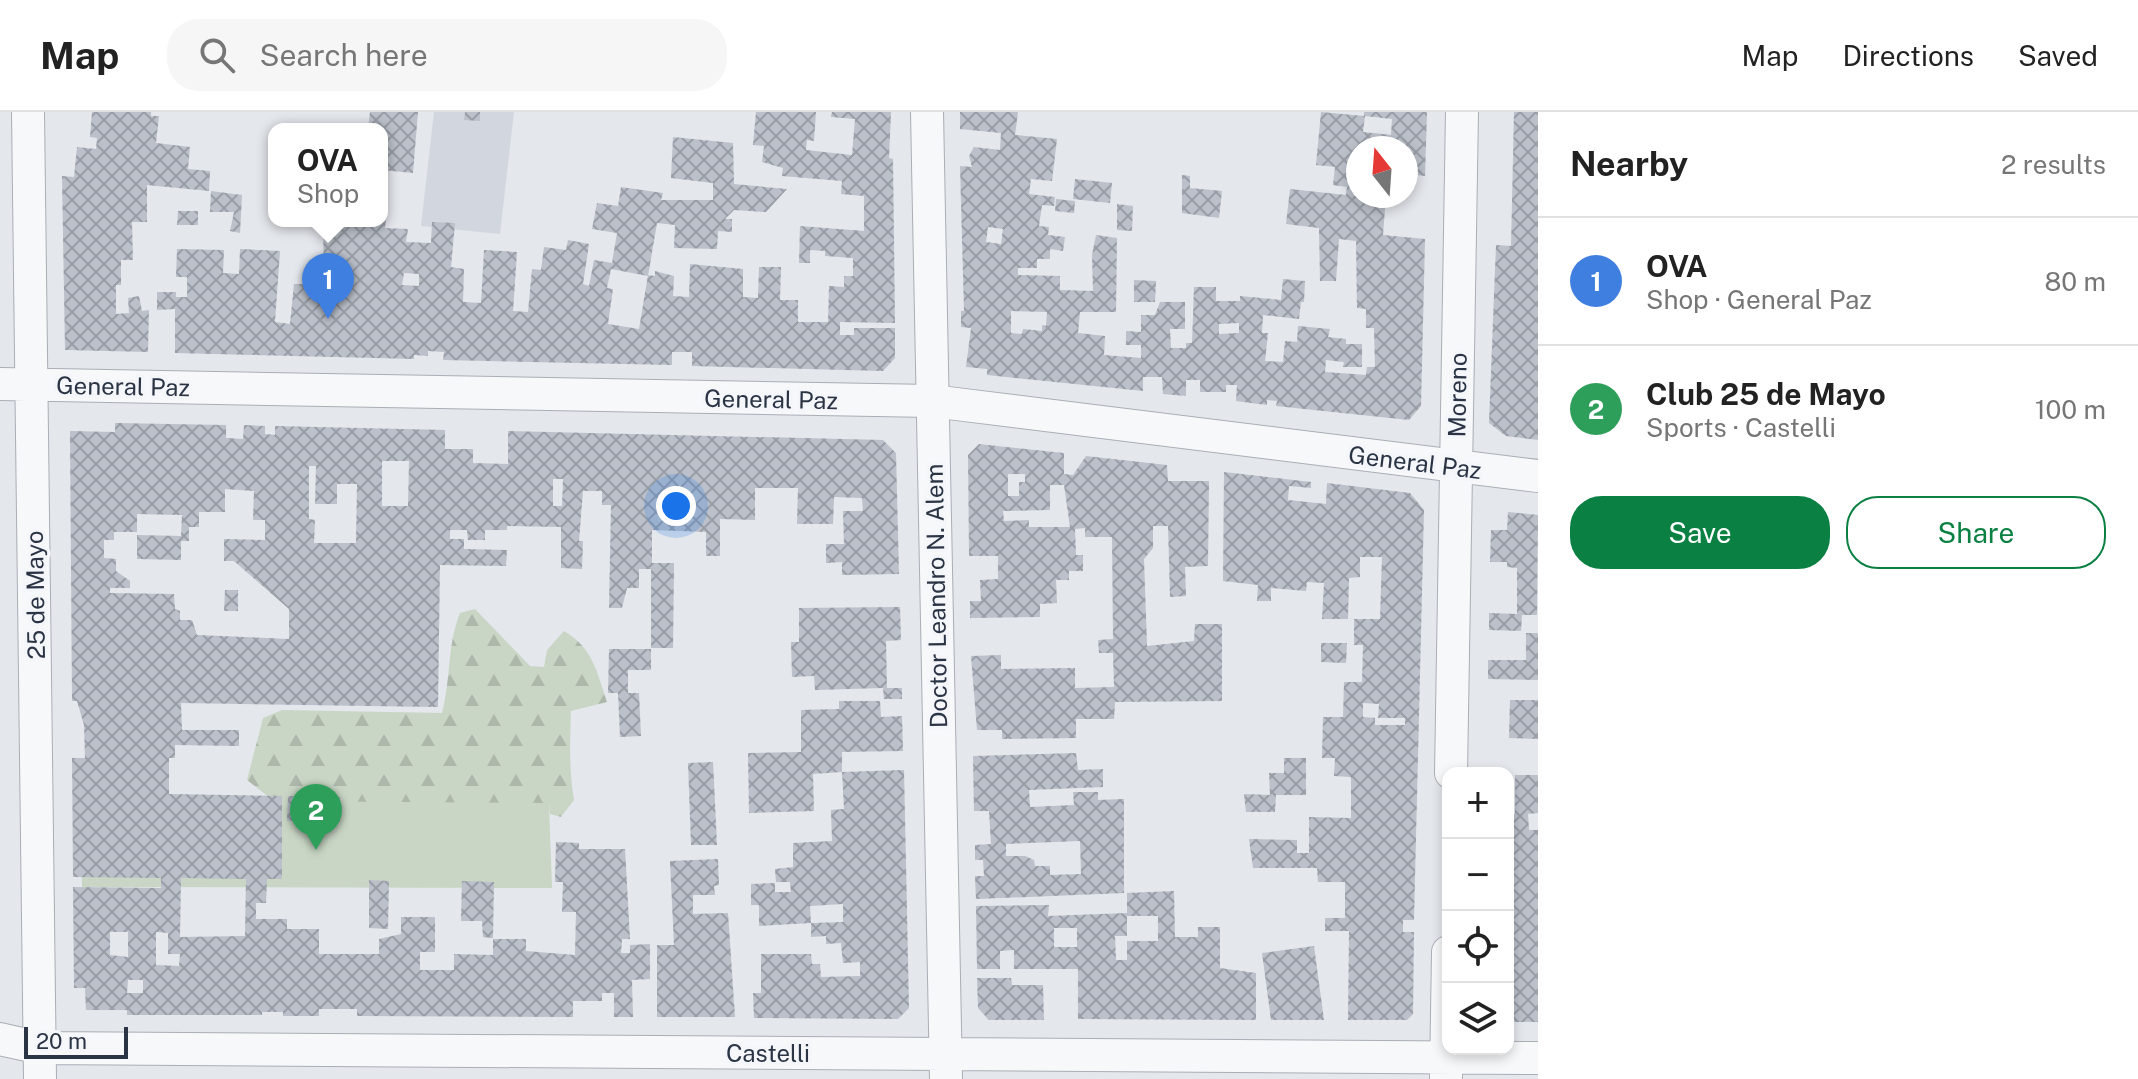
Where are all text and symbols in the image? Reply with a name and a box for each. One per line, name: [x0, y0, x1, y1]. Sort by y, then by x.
search box: [167, 19, 727, 91]
text: Map: [40, 33, 119, 78]
icon: search: [195, 33, 239, 77]
text: Search here: [259, 37, 428, 73]
text: Map: [1742, 39, 1798, 72]
text: Directions: [1842, 39, 1974, 72]
text: Saved: [2018, 39, 2098, 72]
popup: [268, 123, 388, 227]
north arrow: [1346, 136, 1418, 208]
text: OVA: [297, 142, 358, 178]
text: Nearby: [1570, 144, 1688, 184]
text: 2 results: [2001, 149, 2106, 180]
text: Shop: [297, 178, 359, 209]
text: OVA: [1646, 248, 1707, 284]
pin: 1: [302, 253, 354, 319]
text: 1: [1590, 266, 1602, 297]
text: 80 m: [2045, 266, 2106, 297]
text: Shop · General Paz: [1646, 284, 1872, 315]
street label: Moreno: [1442, 352, 1472, 438]
street label: General Paz: [56, 371, 190, 401]
text: Club 25 de Mayo: [1646, 376, 1886, 412]
street label: General Paz: [704, 384, 838, 414]
text: 2: [1588, 394, 1604, 425]
text: 100 m: [2035, 394, 2106, 425]
text: Sports · Castelli: [1646, 412, 1836, 443]
street label: General Paz: [1347, 440, 1483, 484]
street label: Doctor Leandro N. Alem: [920, 463, 952, 729]
your location: [656, 486, 696, 526]
button: Save: [1570, 496, 1830, 569]
button: Share: [1846, 496, 2106, 569]
street label: 25 de Mayo: [20, 530, 50, 660]
map controls: [1442, 767, 1514, 1055]
button: +: [1442, 767, 1514, 839]
pin: 2: [290, 784, 342, 850]
button: −: [1442, 839, 1514, 911]
button: locate: [1442, 911, 1514, 983]
button: layers: [1442, 983, 1514, 1055]
scale bar: [24, 1023, 128, 1059]
text: 20 m: [36, 1028, 87, 1054]
street label: Castelli: [726, 1039, 810, 1067]

